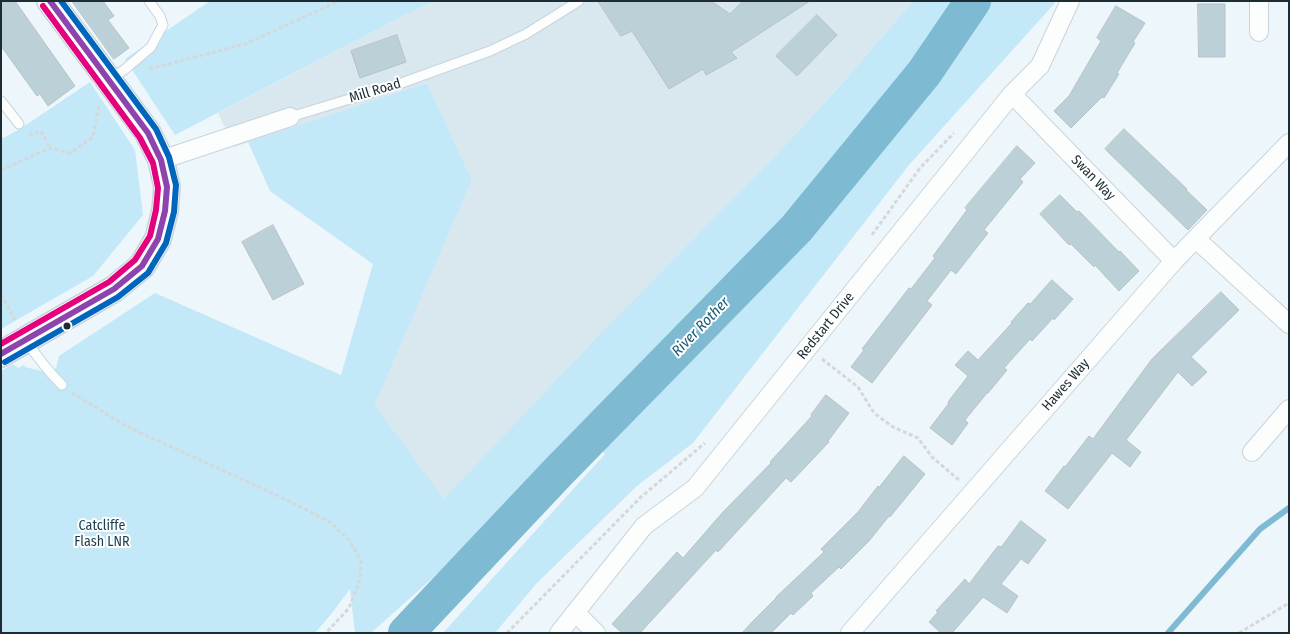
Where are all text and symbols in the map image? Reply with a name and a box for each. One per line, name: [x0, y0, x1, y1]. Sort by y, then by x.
street label: Mill Road: [347, 75, 403, 107]
street label: Swan Way: [1067, 152, 1119, 204]
street label: Redstart Drive: [794, 289, 858, 363]
water label: River Rother: [668, 294, 734, 360]
unlabelled marker: [62, 321, 72, 331]
street label: Hawes Way: [1039, 355, 1093, 415]
park label: Catcliffe Flash LNR: [74, 518, 130, 550]

